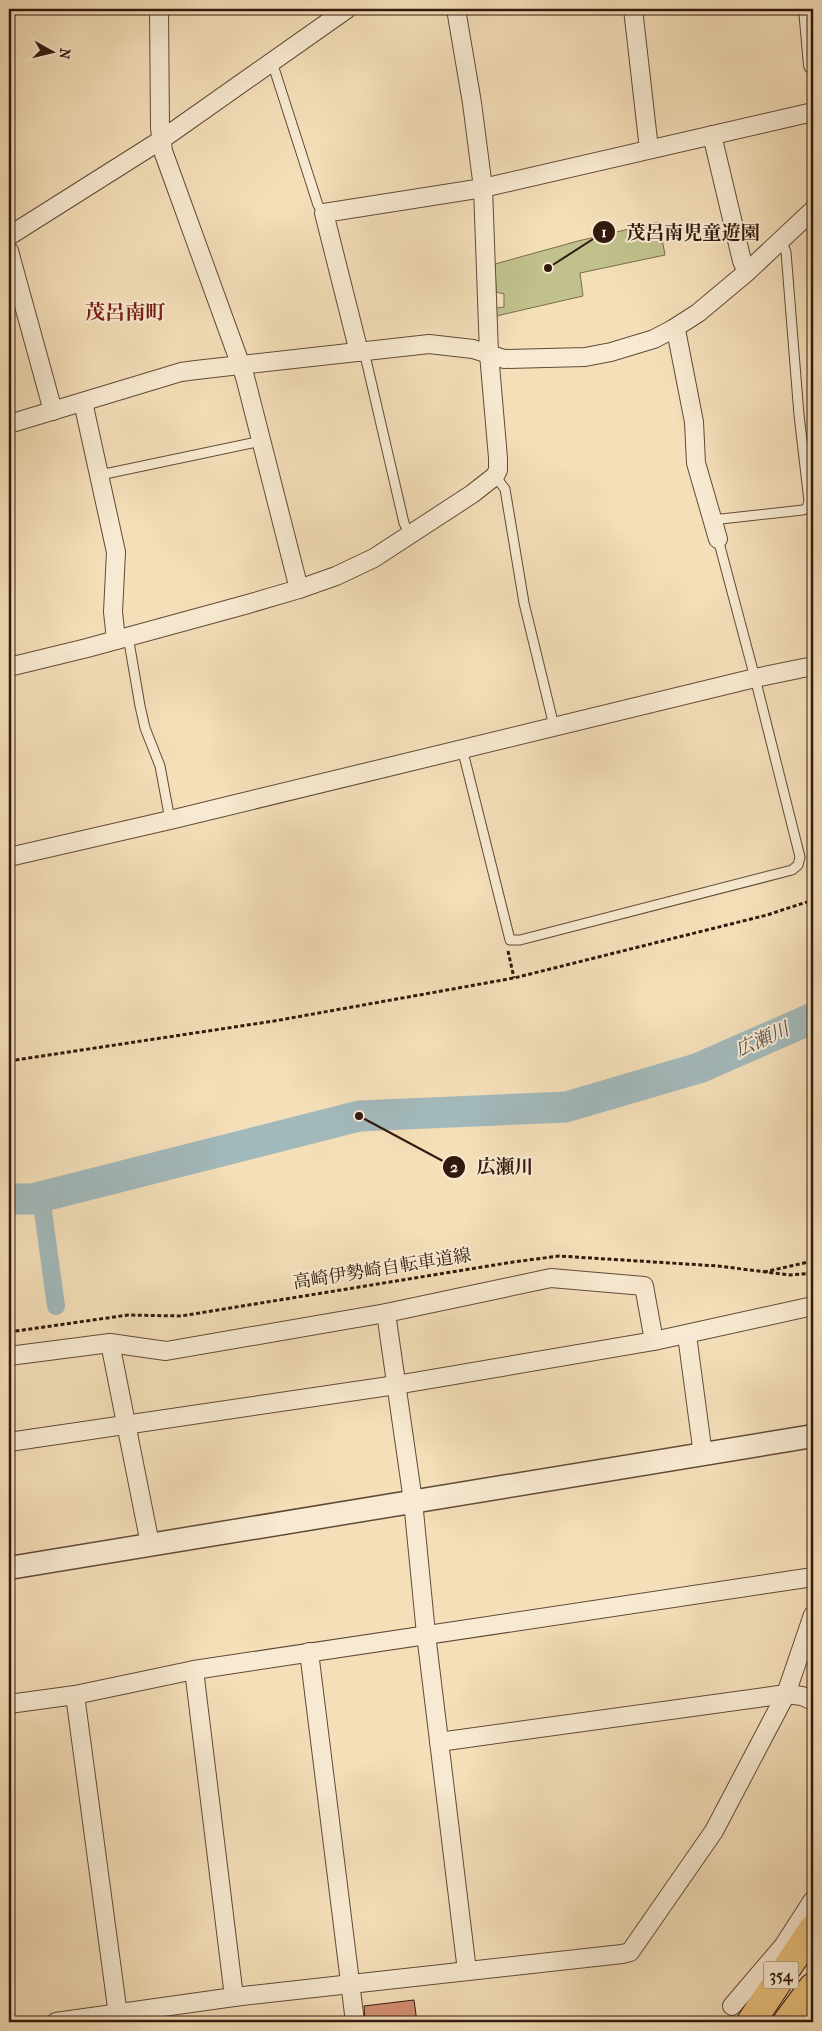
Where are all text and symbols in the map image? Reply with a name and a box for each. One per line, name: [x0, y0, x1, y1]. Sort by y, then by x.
north arrow: [28, 28, 78, 78]
text: N: [55, 47, 74, 61]
callout: 茂呂南児童遊園: [592, 215, 770, 249]
text: 茂呂南児童遊園: [626, 222, 760, 244]
text: 1: [601, 223, 607, 241]
district label: 茂呂南町: [85, 301, 166, 324]
water label: 広瀬川: [731, 1018, 794, 1062]
callout: 広瀬川: [442, 1150, 544, 1184]
text: 広瀬川: [476, 1156, 534, 1178]
text: 2: [450, 1158, 458, 1176]
street label: 高崎伊勢崎自転車道線: [291, 1245, 473, 1293]
road number: 354: [764, 1962, 798, 1988]

